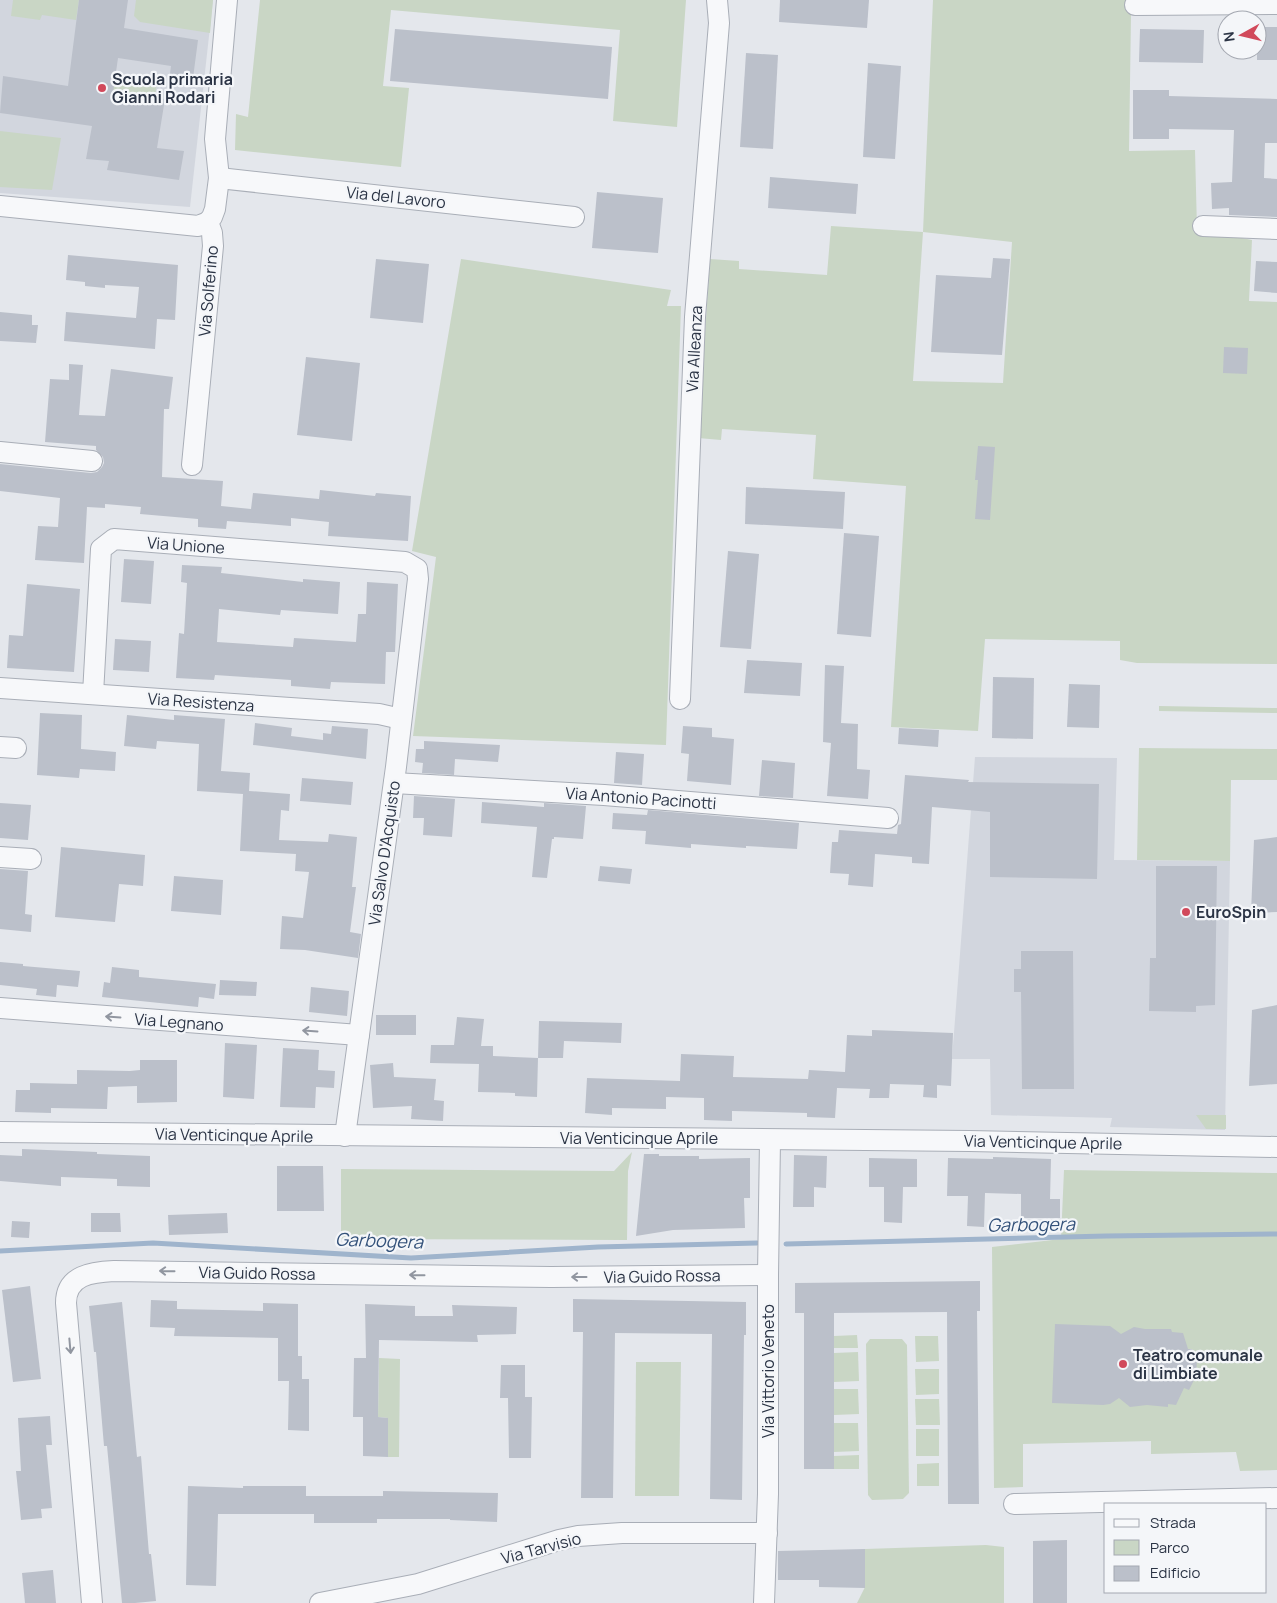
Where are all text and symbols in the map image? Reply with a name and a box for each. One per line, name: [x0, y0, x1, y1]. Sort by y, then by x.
north arrow: [1217, 10, 1267, 60]
text: N: [1219, 31, 1239, 43]
place label: Scuola primaria Gianni Rodari: [112, 68, 233, 108]
marker: Scuola primaria Gianni Rodari: [96, 82, 108, 94]
street label: Via del Lavoro: [345, 181, 447, 213]
street label: Via Solferino: [193, 245, 223, 337]
street label: Via Alleanza: [681, 305, 707, 393]
street label: Via Unione: [146, 531, 226, 559]
street label: Via Resistenza: [147, 687, 255, 717]
street label: Via Salvo D'Acquisto: [363, 779, 405, 927]
street label: Via Antonio Pacinotti: [565, 782, 717, 814]
place label: EuroSpin: [1196, 901, 1266, 923]
marker: EuroSpin: [1180, 906, 1192, 918]
street label: Via Legnano: [134, 1008, 224, 1036]
one-way arrow: [105, 1012, 121, 1021]
one-way arrow: [302, 1027, 318, 1036]
street label: Via Venticinque Aprile: [155, 1123, 313, 1147]
street label: Via Venticinque Aprile: [560, 1127, 718, 1149]
street label: Via Venticinque Aprile: [964, 1130, 1122, 1154]
water label: Garbogera: [987, 1211, 1076, 1237]
water label: Garbogera: [335, 1226, 424, 1254]
street label: Via Guido Rossa: [198, 1261, 316, 1285]
street label: Via Guido Rossa: [603, 1264, 721, 1288]
one-way arrow: [159, 1266, 176, 1276]
one-way arrow: [409, 1270, 426, 1280]
one-way arrow: [572, 1272, 588, 1282]
street label: Via Vittorio Veneto: [757, 1304, 779, 1438]
one-way arrow: [65, 1338, 74, 1354]
place label: Teatro comunale di Limbiate: [1133, 1344, 1263, 1384]
marker: Teatro comunale di Limbiate: [1117, 1358, 1129, 1370]
legend: [1104, 1503, 1267, 1593]
text: Strada: [1150, 1512, 1196, 1533]
street label: Via Tarvisio: [499, 1527, 583, 1569]
text: Parco: [1150, 1537, 1189, 1558]
text: Edificio: [1150, 1562, 1201, 1583]

